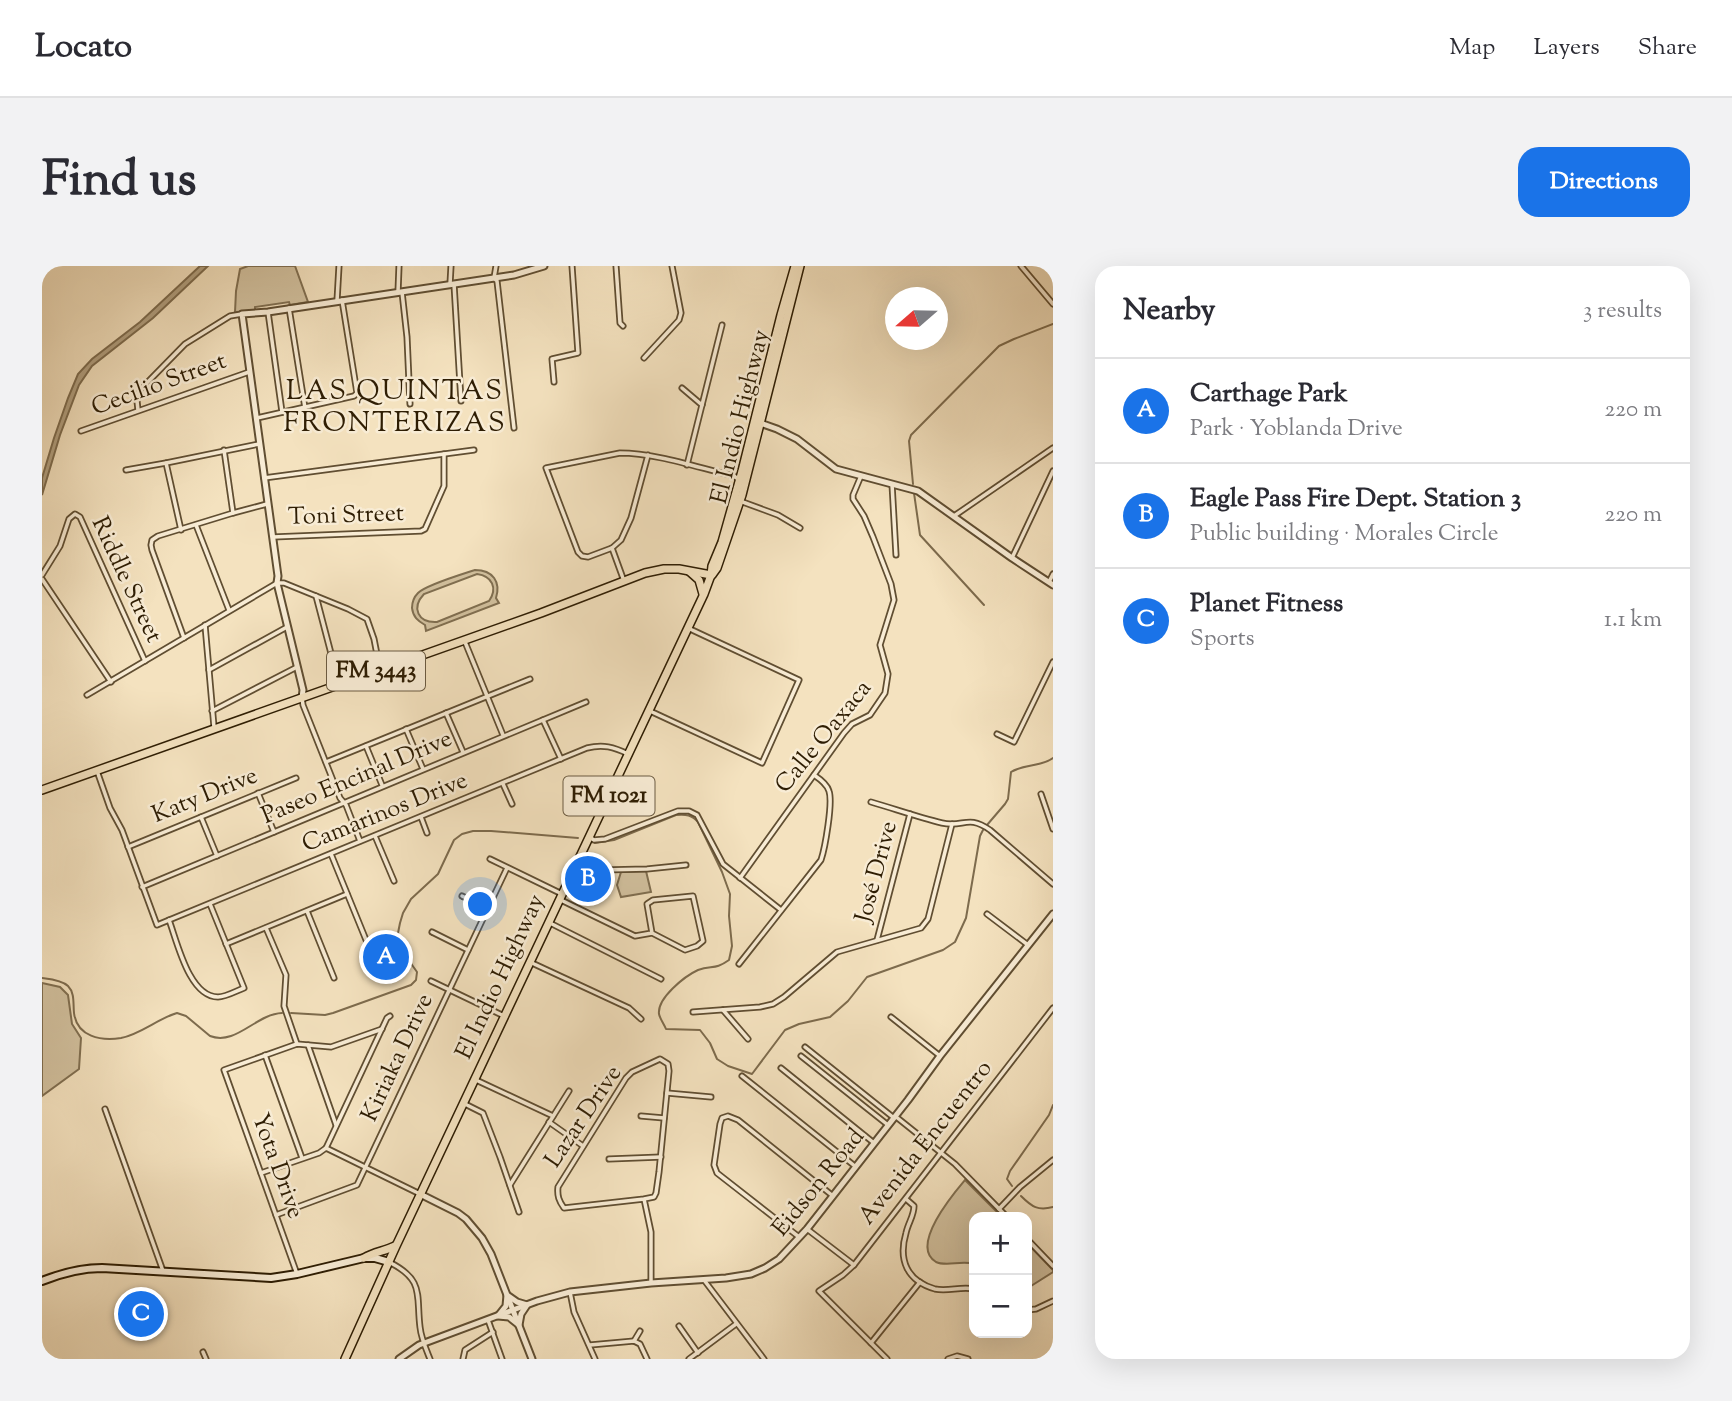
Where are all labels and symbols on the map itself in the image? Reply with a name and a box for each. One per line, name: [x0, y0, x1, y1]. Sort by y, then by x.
north arrow: [885, 287, 948, 350]
street label: El Indio Highway: [703, 326, 779, 508]
street label: Cecilio Street: [87, 345, 231, 425]
district label: LAS QUINTAS FRONTERIZAS: [283, 372, 507, 444]
street label: Toni Street: [287, 497, 405, 535]
street label: Riddle Street: [82, 511, 170, 649]
road number: FM 3443: [327, 652, 425, 690]
street label: Calle Oaxaca: [768, 673, 880, 801]
street label: Paseo Encinal Drive: [256, 722, 458, 834]
street label: Katy Drive: [147, 759, 263, 833]
street label: Camarinos Drive: [297, 764, 473, 862]
road number: FM 1021: [564, 776, 654, 816]
street label: José Drive: [847, 818, 907, 928]
pin: B: [565, 853, 611, 905]
your location: [463, 887, 497, 921]
street label: El Indio Highway: [448, 889, 554, 1065]
pin: A: [363, 931, 409, 983]
street label: Kiriaka Drive: [353, 988, 443, 1128]
street label: Avenida Encuentro: [851, 1054, 1001, 1232]
street label: Lazar Drive: [537, 1059, 631, 1175]
street label: Yota Drive: [242, 1109, 312, 1223]
street label: Eidson Road: [765, 1121, 874, 1244]
pin: C: [118, 1288, 164, 1340]

